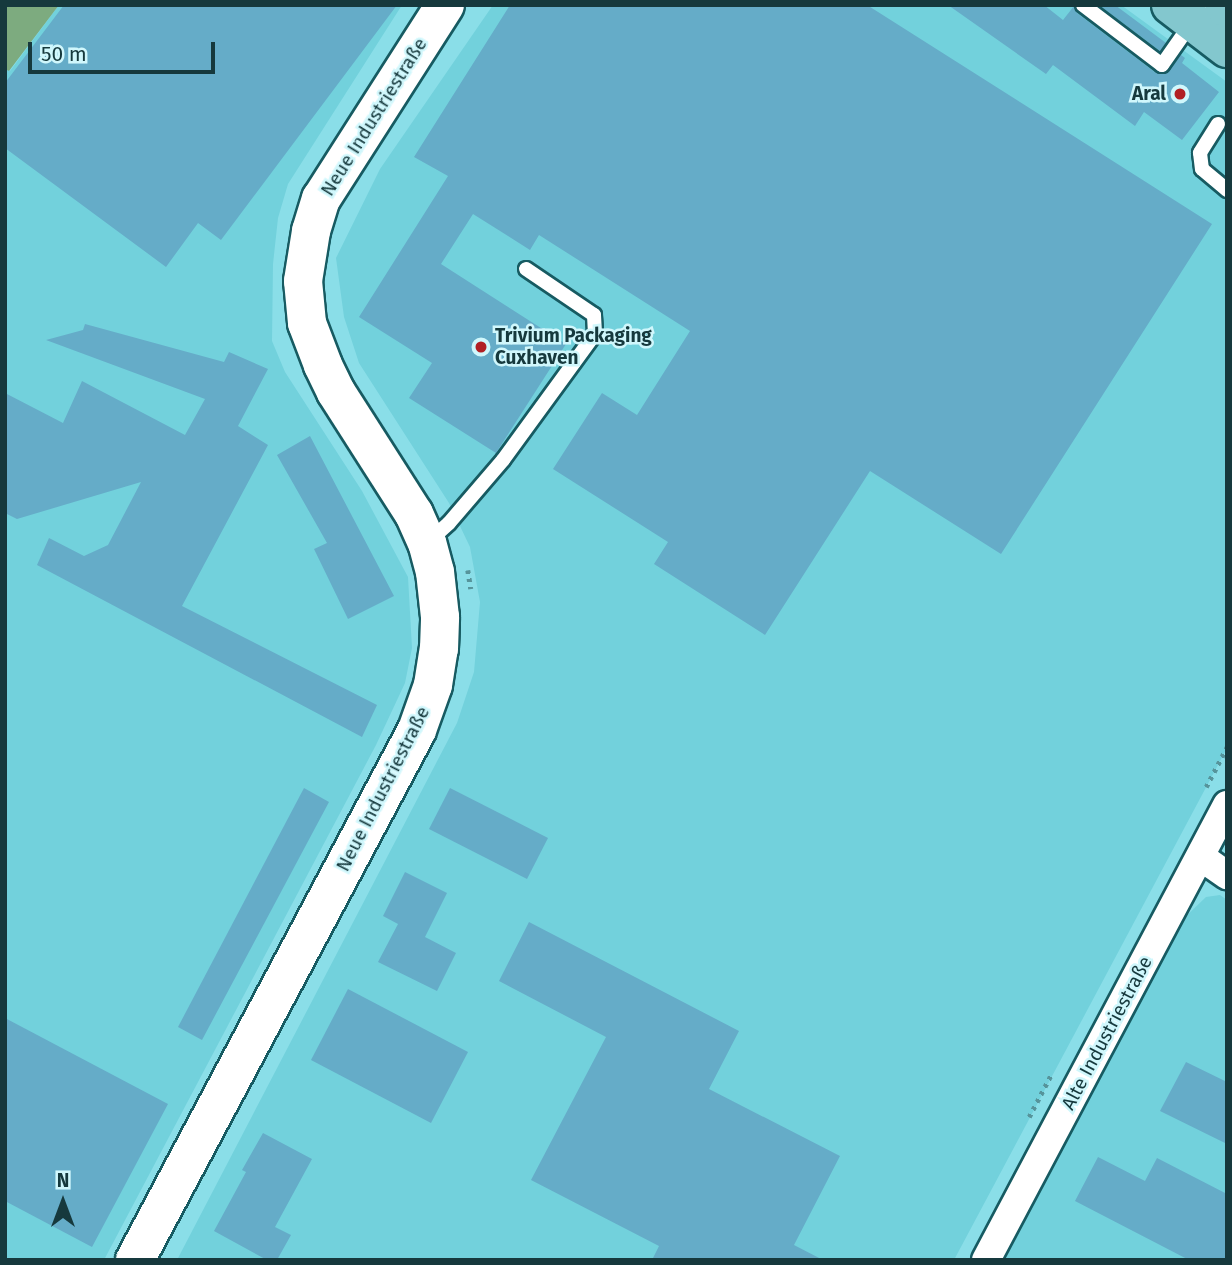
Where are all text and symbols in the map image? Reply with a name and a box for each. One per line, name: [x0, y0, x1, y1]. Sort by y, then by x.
scale bar: [32, 28, 219, 72]
street label: Neue Industriestraße: [316, 34, 432, 200]
text: 50 m: [41, 41, 87, 67]
place label: Aral: [1132, 83, 1166, 105]
marker: Aral: [1172, 86, 1188, 102]
place label: Trivium Packaging Cuxhaven: [495, 325, 652, 369]
marker: Trivium Packaging Cuxhaven: [473, 339, 489, 355]
street label: Neue Industriestraße: [332, 703, 434, 875]
street label: Alte Industriestraße: [1057, 952, 1157, 1114]
north arrow: [28, 1167, 98, 1237]
text: N: [57, 1169, 69, 1192]

